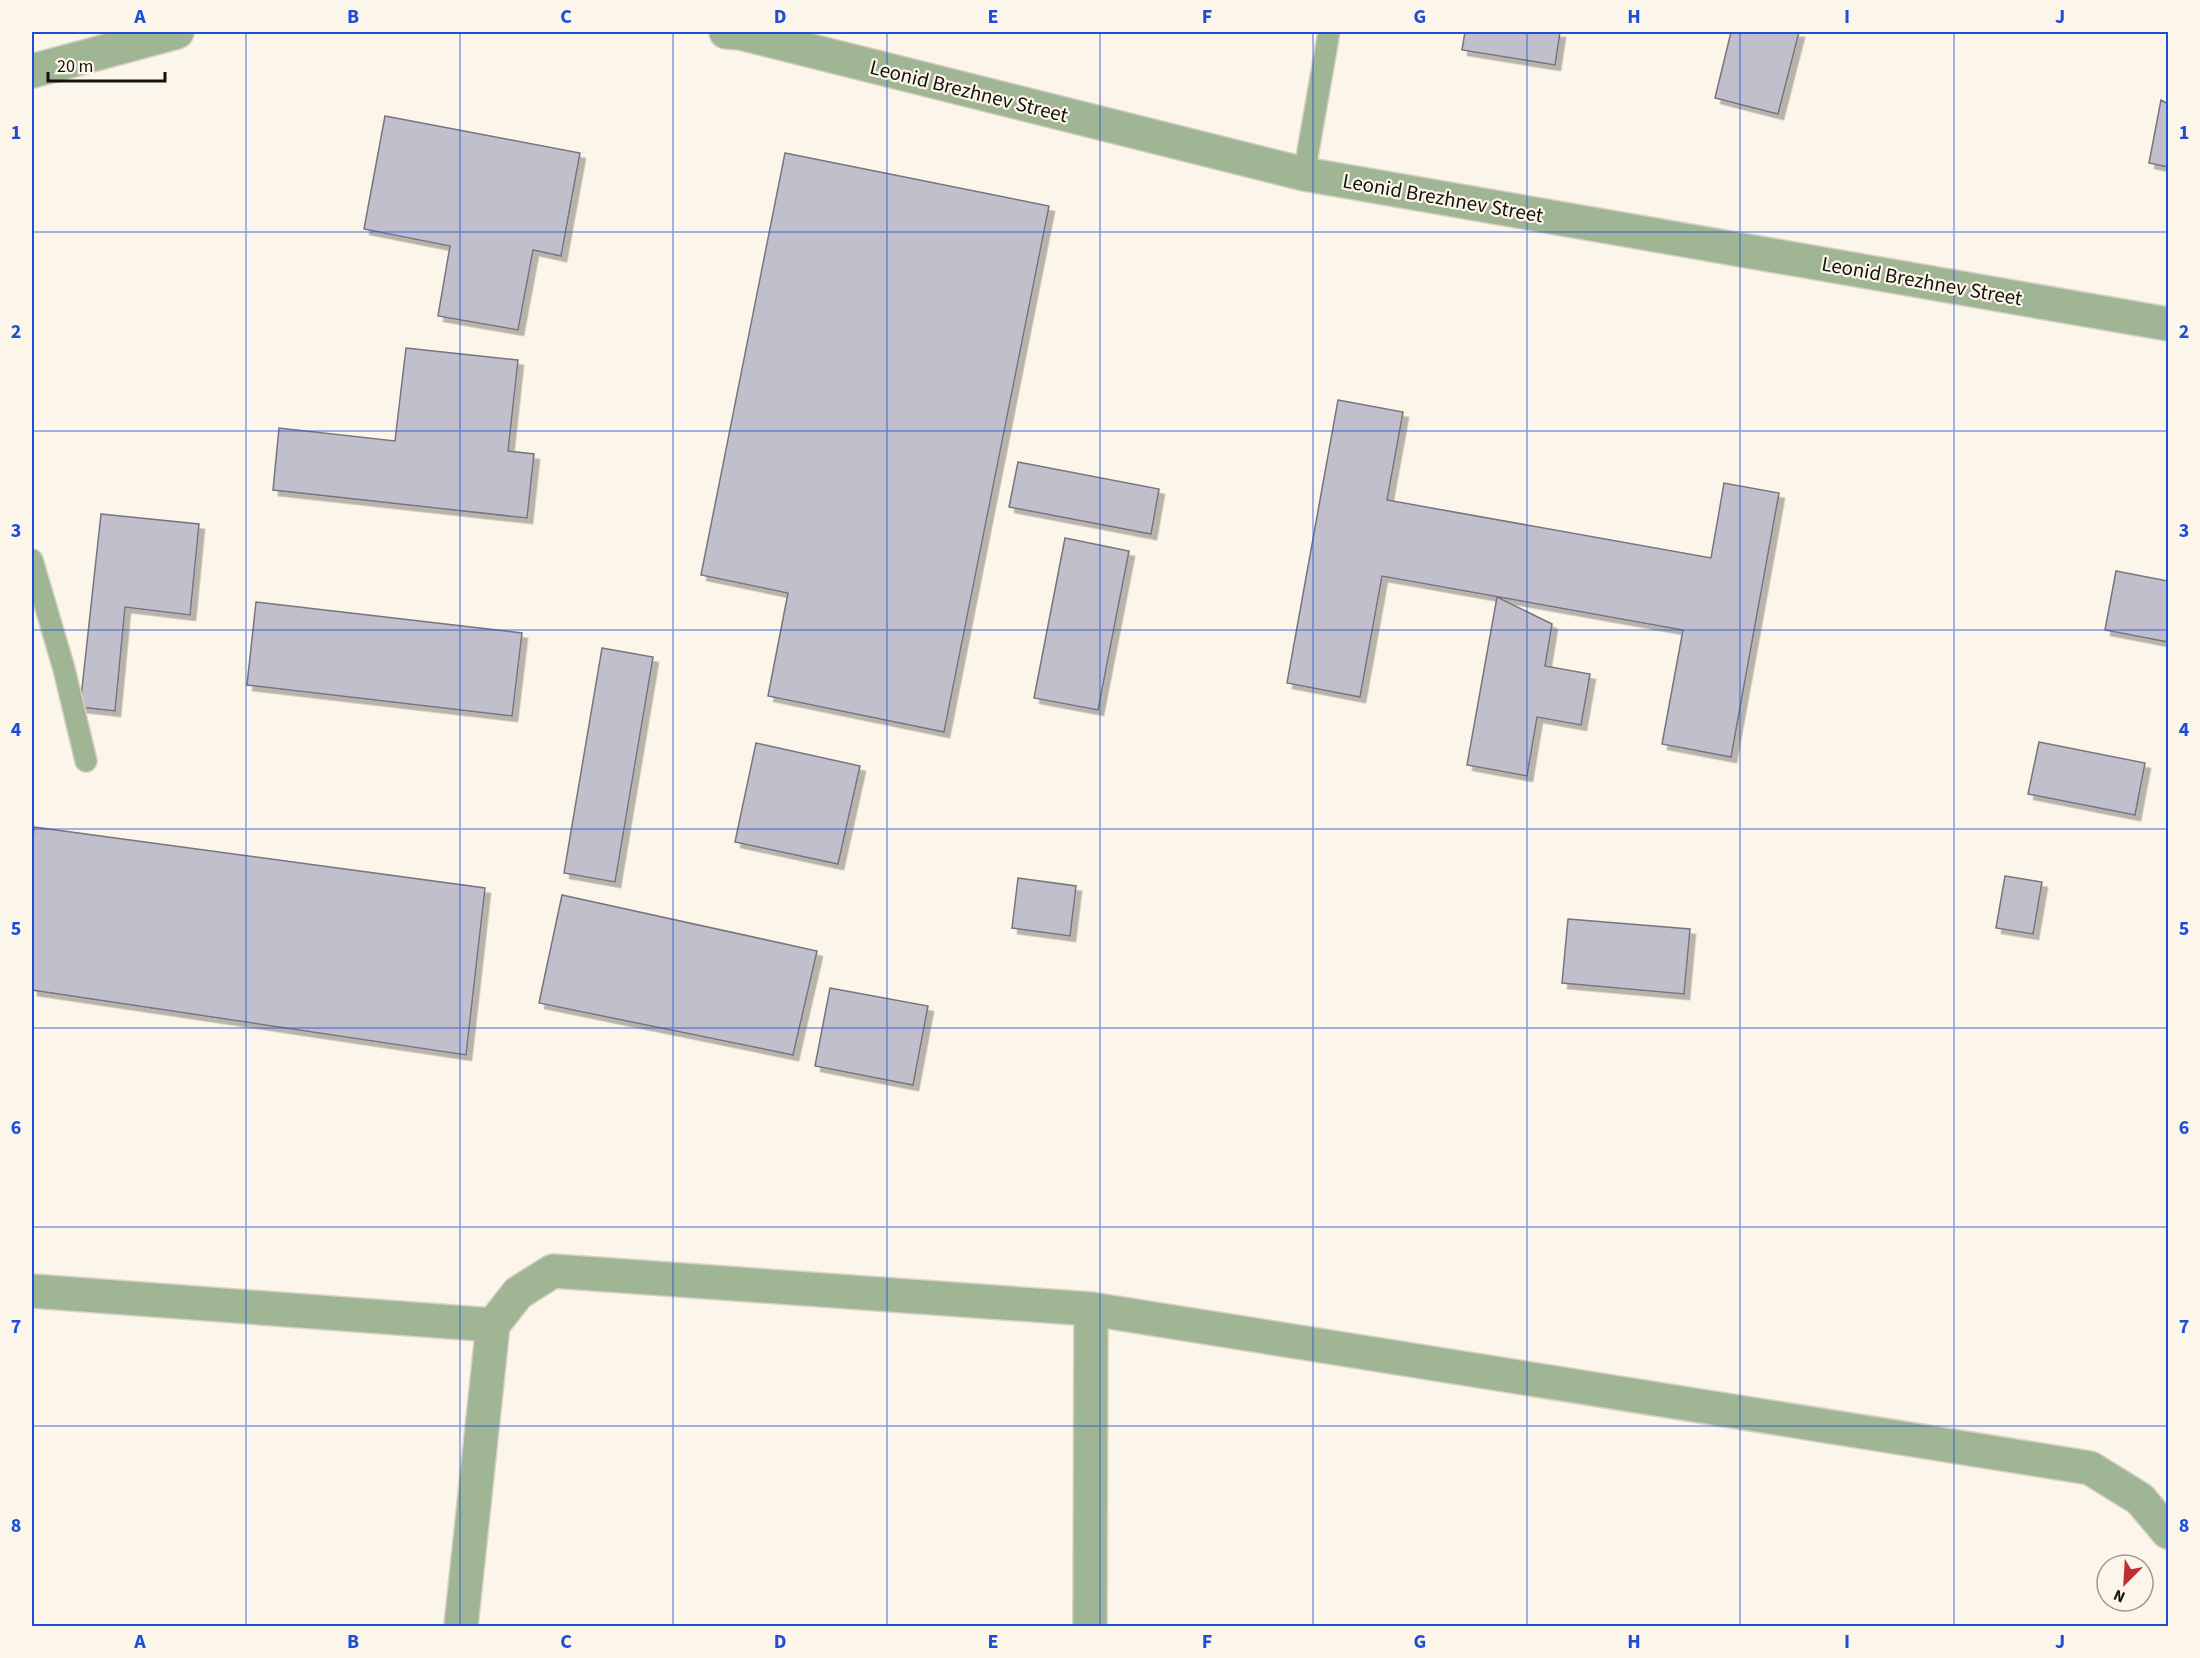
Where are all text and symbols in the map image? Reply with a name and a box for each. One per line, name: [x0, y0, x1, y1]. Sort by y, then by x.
text: A: [133, 3, 146, 31]
text: B: [347, 3, 359, 31]
text: C: [560, 3, 572, 31]
text: D: [774, 3, 786, 31]
text: E: [988, 3, 998, 31]
text: F: [1202, 3, 1212, 31]
text: G: [1414, 3, 1426, 31]
text: H: [1627, 3, 1641, 31]
text: I: [1844, 3, 1850, 31]
text: J: [2055, 3, 2065, 31]
scale bar: [48, 45, 165, 83]
street label: Leonid Brezhnev Street: [867, 52, 1071, 130]
text: 20 m: [57, 54, 93, 79]
text: 1: [11, 119, 21, 147]
text: 1: [2179, 119, 2189, 147]
street label: Leonid Brezhnev Street: [1340, 166, 1546, 230]
street label: Leonid Brezhnev Street: [1819, 249, 2025, 313]
text: 2: [11, 318, 21, 346]
text: 2: [2179, 318, 2189, 346]
text: 3: [11, 517, 21, 545]
text: 3: [2179, 517, 2189, 545]
text: 4: [11, 716, 22, 744]
text: 4: [2179, 716, 2190, 744]
text: 5: [11, 915, 21, 943]
text: 5: [2179, 915, 2189, 943]
text: 6: [11, 1114, 21, 1142]
text: 6: [2179, 1114, 2189, 1142]
text: 7: [11, 1313, 21, 1341]
text: 7: [2179, 1313, 2189, 1341]
text: 8: [11, 1512, 21, 1540]
text: 8: [2179, 1512, 2189, 1540]
north arrow: [2095, 1553, 2155, 1613]
text: N: [2110, 1584, 2129, 1608]
text: A: [133, 1628, 146, 1656]
text: B: [347, 1628, 359, 1656]
text: C: [560, 1628, 572, 1656]
text: D: [774, 1628, 786, 1656]
text: E: [988, 1628, 998, 1656]
text: F: [1202, 1628, 1212, 1656]
text: G: [1414, 1628, 1426, 1656]
text: H: [1627, 1628, 1641, 1656]
text: I: [1844, 1628, 1850, 1656]
text: J: [2055, 1628, 2065, 1656]

